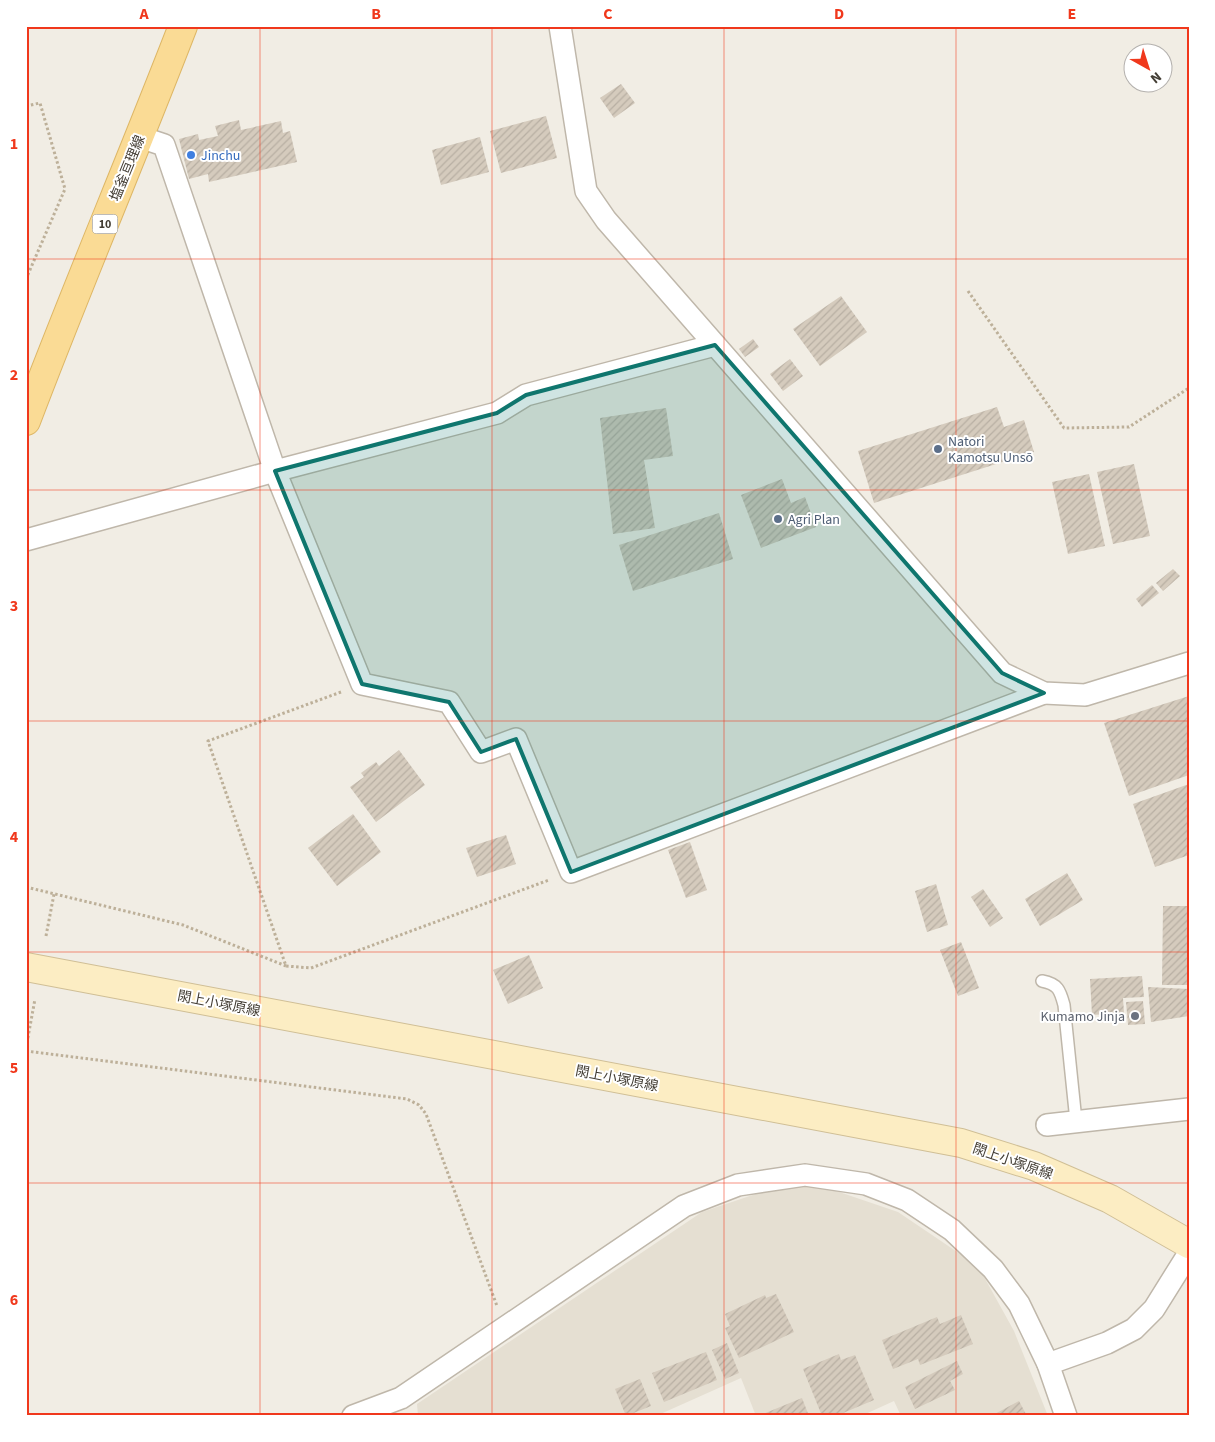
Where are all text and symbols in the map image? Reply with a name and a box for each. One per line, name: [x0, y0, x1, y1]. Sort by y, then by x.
text: A: [138, 3, 149, 25]
text: B: [371, 3, 381, 25]
text: C: [603, 3, 613, 25]
text: D: [834, 3, 844, 25]
text: E: [1068, 3, 1076, 25]
north arrow: [1122, 42, 1172, 92]
text: N: [1146, 67, 1165, 88]
street label: 塩釜亘理線: [106, 132, 150, 205]
text: 1: [10, 133, 18, 155]
place label: Jinchu: [201, 146, 240, 166]
marker: Jinchu: [185, 149, 197, 161]
road number: 10: [92, 214, 118, 233]
text: 2: [10, 364, 18, 386]
place label: Natori Kamotsu Unsō: [948, 432, 1033, 468]
marker: Natori Kamotsu Unsō: [932, 443, 944, 455]
place label: Agri Plan: [788, 510, 840, 530]
marker: Agri Plan: [772, 513, 784, 525]
text: 3: [10, 595, 18, 617]
text: 4: [10, 826, 19, 848]
street label: 閖上小塚原線: [176, 986, 262, 1022]
place label: Kumamo Jinja: [1040, 1007, 1125, 1027]
marker: Kumamo Jinja: [1129, 1010, 1141, 1022]
text: 5: [10, 1057, 18, 1079]
street label: 閖上小塚原線: [574, 1061, 660, 1097]
street label: 閖上小塚原線: [970, 1139, 1056, 1185]
text: 6: [10, 1289, 18, 1311]

